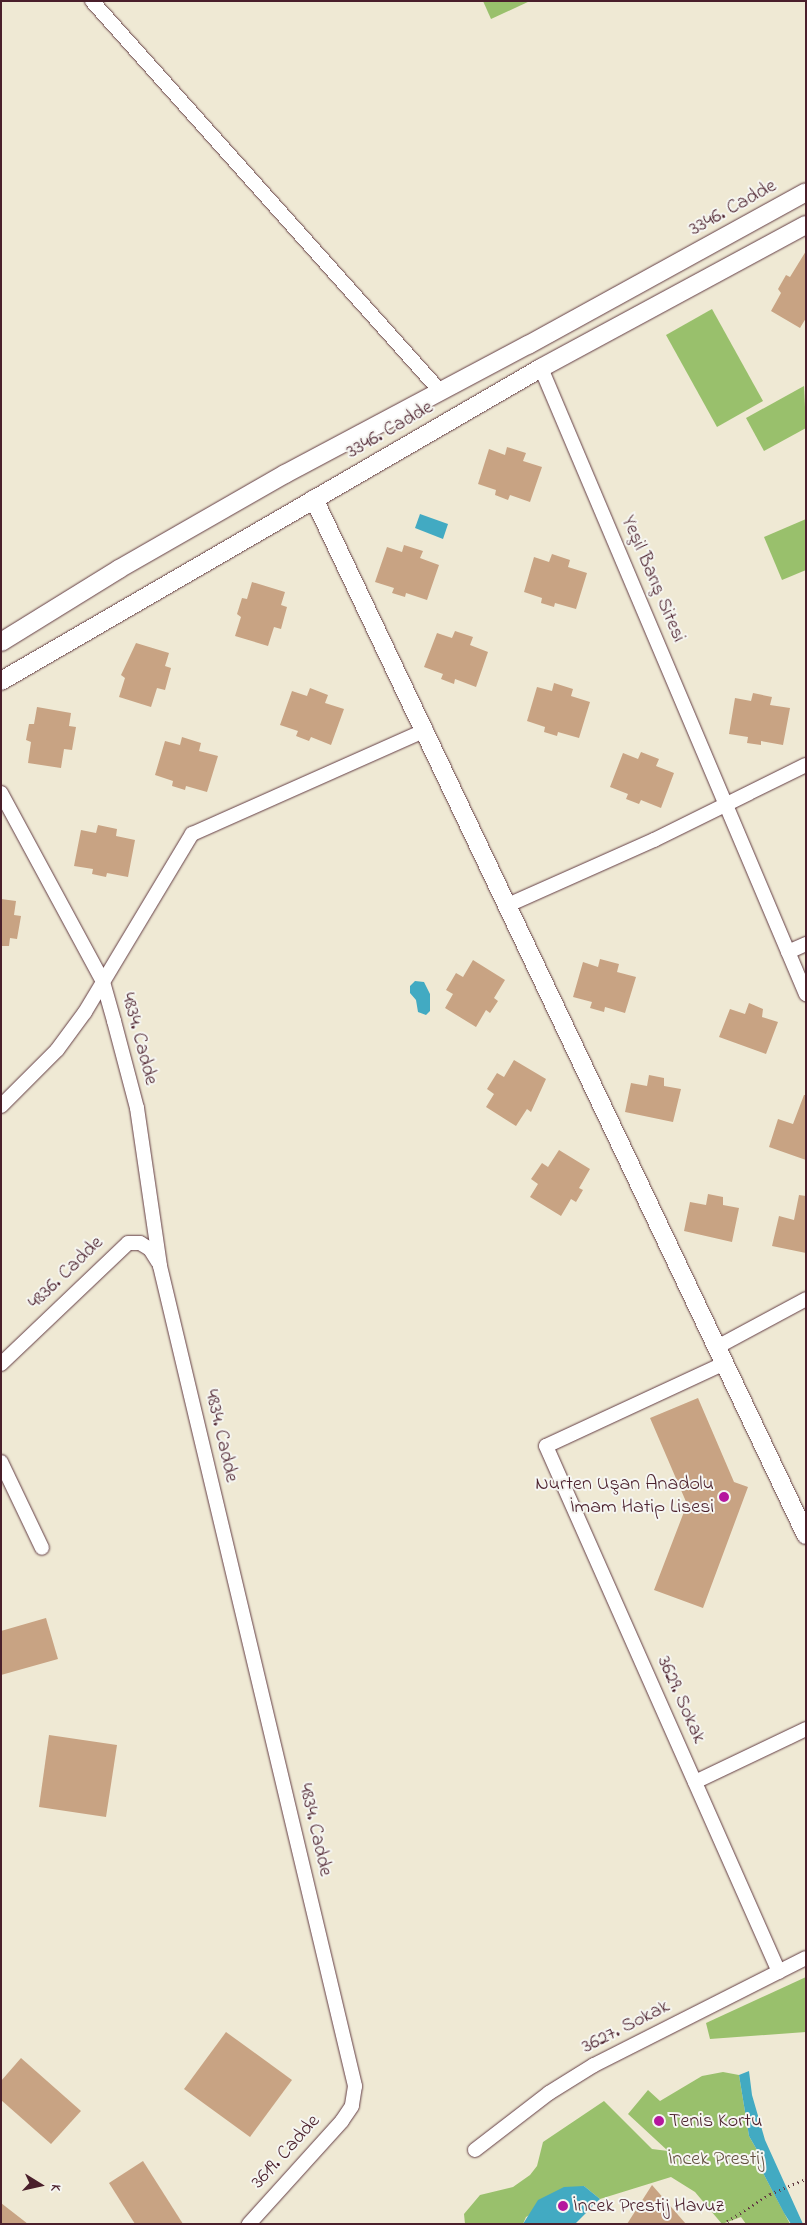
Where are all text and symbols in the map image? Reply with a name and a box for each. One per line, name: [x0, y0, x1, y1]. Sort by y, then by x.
street label: 3346. Cadde: [685, 174, 781, 242]
street label: 3346. Cadde: [342, 396, 438, 464]
street label: Yeşil Barış Sitesi: [615, 512, 691, 646]
street label: 4834. Cadde: [115, 990, 163, 1088]
street label: 4836. Cadde: [23, 1231, 109, 1315]
street label: 4834. Cadde: [199, 1387, 243, 1485]
place label: Nurten Uşan Anadolu İmam Hatip Lisesi: [535, 1473, 714, 1520]
marker: Nurten Uşan Anadolu İmam Hatip Lisesi: [718, 1491, 730, 1503]
street label: 3629. Sokak: [651, 1653, 711, 1747]
street label: 4834. Cadde: [293, 1781, 337, 1879]
street label: 3627. Sokak: [578, 1995, 674, 2059]
place label: Tenis Kortu: [669, 2109, 762, 2133]
street label: 3619. Cadde: [246, 2110, 326, 2194]
marker: Tenis Kortu: [653, 2115, 665, 2127]
park label: İncek Prestij: [668, 2147, 764, 2171]
north arrow: [15, 2160, 65, 2210]
text: K: [44, 2183, 66, 2193]
place label: İncek Prestij Havuz: [573, 2194, 724, 2218]
marker: İncek Prestij Havuz: [557, 2200, 569, 2212]

